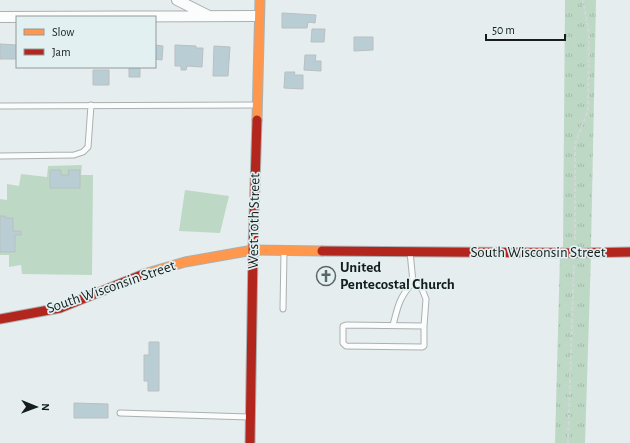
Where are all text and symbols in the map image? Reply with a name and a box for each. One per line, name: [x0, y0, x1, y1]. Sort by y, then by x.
legend: [16, 16, 156, 68]
scale bar: [486, 16, 565, 42]
text: 50 m: [492, 24, 515, 36]
text: Slow: [52, 26, 74, 38]
text: Jam: [52, 46, 71, 58]
street label: West 10th Street: [246, 173, 262, 269]
street label: South Wisconsin Street: [471, 245, 606, 260]
street label: South Wisconsin Street: [45, 258, 177, 316]
place label: United Pentecostal Church: [340, 260, 455, 292]
church icon: United Pentecostal Church: [315, 265, 337, 287]
north arrow: [16, 387, 56, 427]
text: N: [40, 403, 51, 411]

